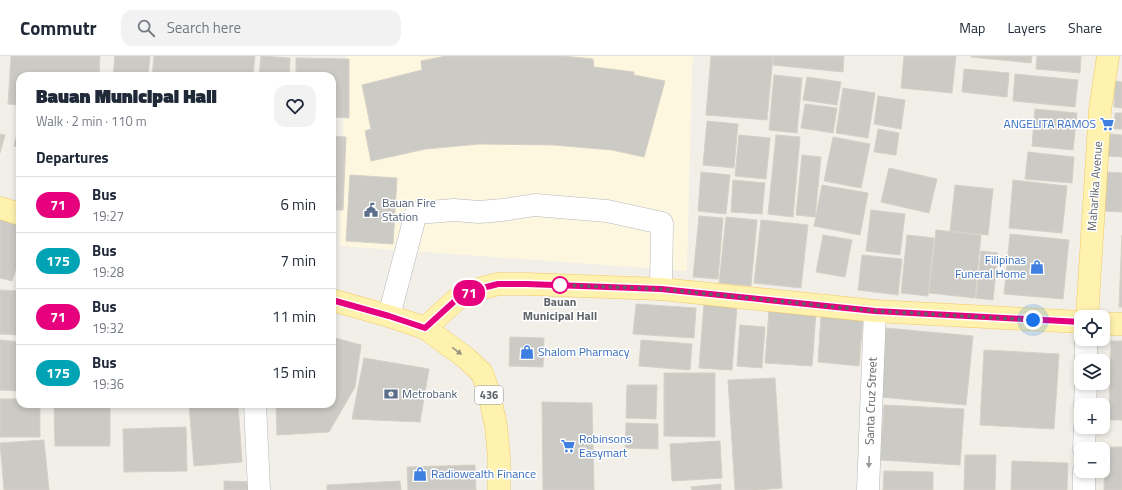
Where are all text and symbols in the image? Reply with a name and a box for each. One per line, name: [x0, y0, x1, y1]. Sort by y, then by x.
search box: [121, 10, 401, 46]
text: Commutr: [20, 13, 97, 42]
text: Search here: [167, 16, 241, 39]
icon: search: [135, 17, 157, 39]
text: Map: [959, 17, 985, 38]
text: Layers: [1007, 17, 1046, 38]
text: Share: [1068, 17, 1102, 38]
text: Bauan Municipal Hall: [36, 81, 217, 110]
button: heart: [274, 85, 316, 127]
text: Walk · 2 min · 110 m: [36, 111, 147, 131]
place label: ANGELITA RAMOS: [1004, 114, 1096, 133]
supermarket icon: ANGELITA RAMOS: [1099, 116, 1115, 132]
street label: Maharlika Avenue: [1082, 140, 1107, 232]
text: Departures: [36, 146, 109, 169]
text: Bus: [92, 183, 117, 206]
text: 6 min: [280, 193, 316, 216]
place label: Bauan Fire Station: [382, 193, 436, 226]
text: 71: [50, 194, 66, 215]
public building icon: Bauan Fire Station: [363, 202, 379, 218]
text: 19:27: [92, 206, 124, 226]
text: Bus: [92, 239, 117, 262]
text: 7 min: [280, 249, 316, 272]
text: 175: [46, 250, 70, 271]
place label: Filipinas Funeral Home: [955, 250, 1026, 283]
shop icon: Filipinas Funeral Home: [1029, 259, 1045, 275]
text: 19:28: [92, 262, 124, 282]
marker: Bauan Municipal Hall: [551, 276, 569, 294]
line badge: 71: [451, 280, 487, 306]
text: 71: [461, 282, 477, 303]
place label: Bauan Municipal Hall: [523, 292, 597, 325]
text: Bus: [92, 295, 117, 318]
text: 11 min: [272, 305, 316, 328]
text: 71: [50, 306, 66, 327]
your location: [1023, 310, 1043, 330]
map controls: [1074, 310, 1110, 478]
button: locate: [1074, 310, 1110, 346]
text: 19:32: [92, 318, 124, 338]
place label: Shalom Pharmacy: [538, 342, 630, 361]
shop icon: Shalom Pharmacy: [519, 344, 535, 360]
one-way arrow: [451, 347, 462, 355]
text: Bus: [92, 351, 117, 374]
button: layers: [1074, 354, 1110, 390]
street label: Santa Cruz Street: [859, 356, 882, 445]
text: 15 min: [272, 361, 316, 384]
text: 175: [46, 362, 70, 383]
text: 19:36: [92, 374, 124, 394]
place label: Metrobank: [402, 384, 457, 403]
bank icon: Metrobank: [383, 386, 399, 402]
road number: 436: [475, 386, 503, 404]
button: +: [1074, 398, 1110, 434]
place label: Robinsons Easymart: [579, 429, 632, 462]
supermarket icon: Robinsons Easymart: [560, 438, 576, 454]
button: −: [1074, 442, 1110, 478]
one-way arrow: [866, 456, 872, 469]
place label: Radiowealth Finance: [431, 464, 536, 483]
shop icon: Radiowealth Finance: [412, 466, 428, 482]

